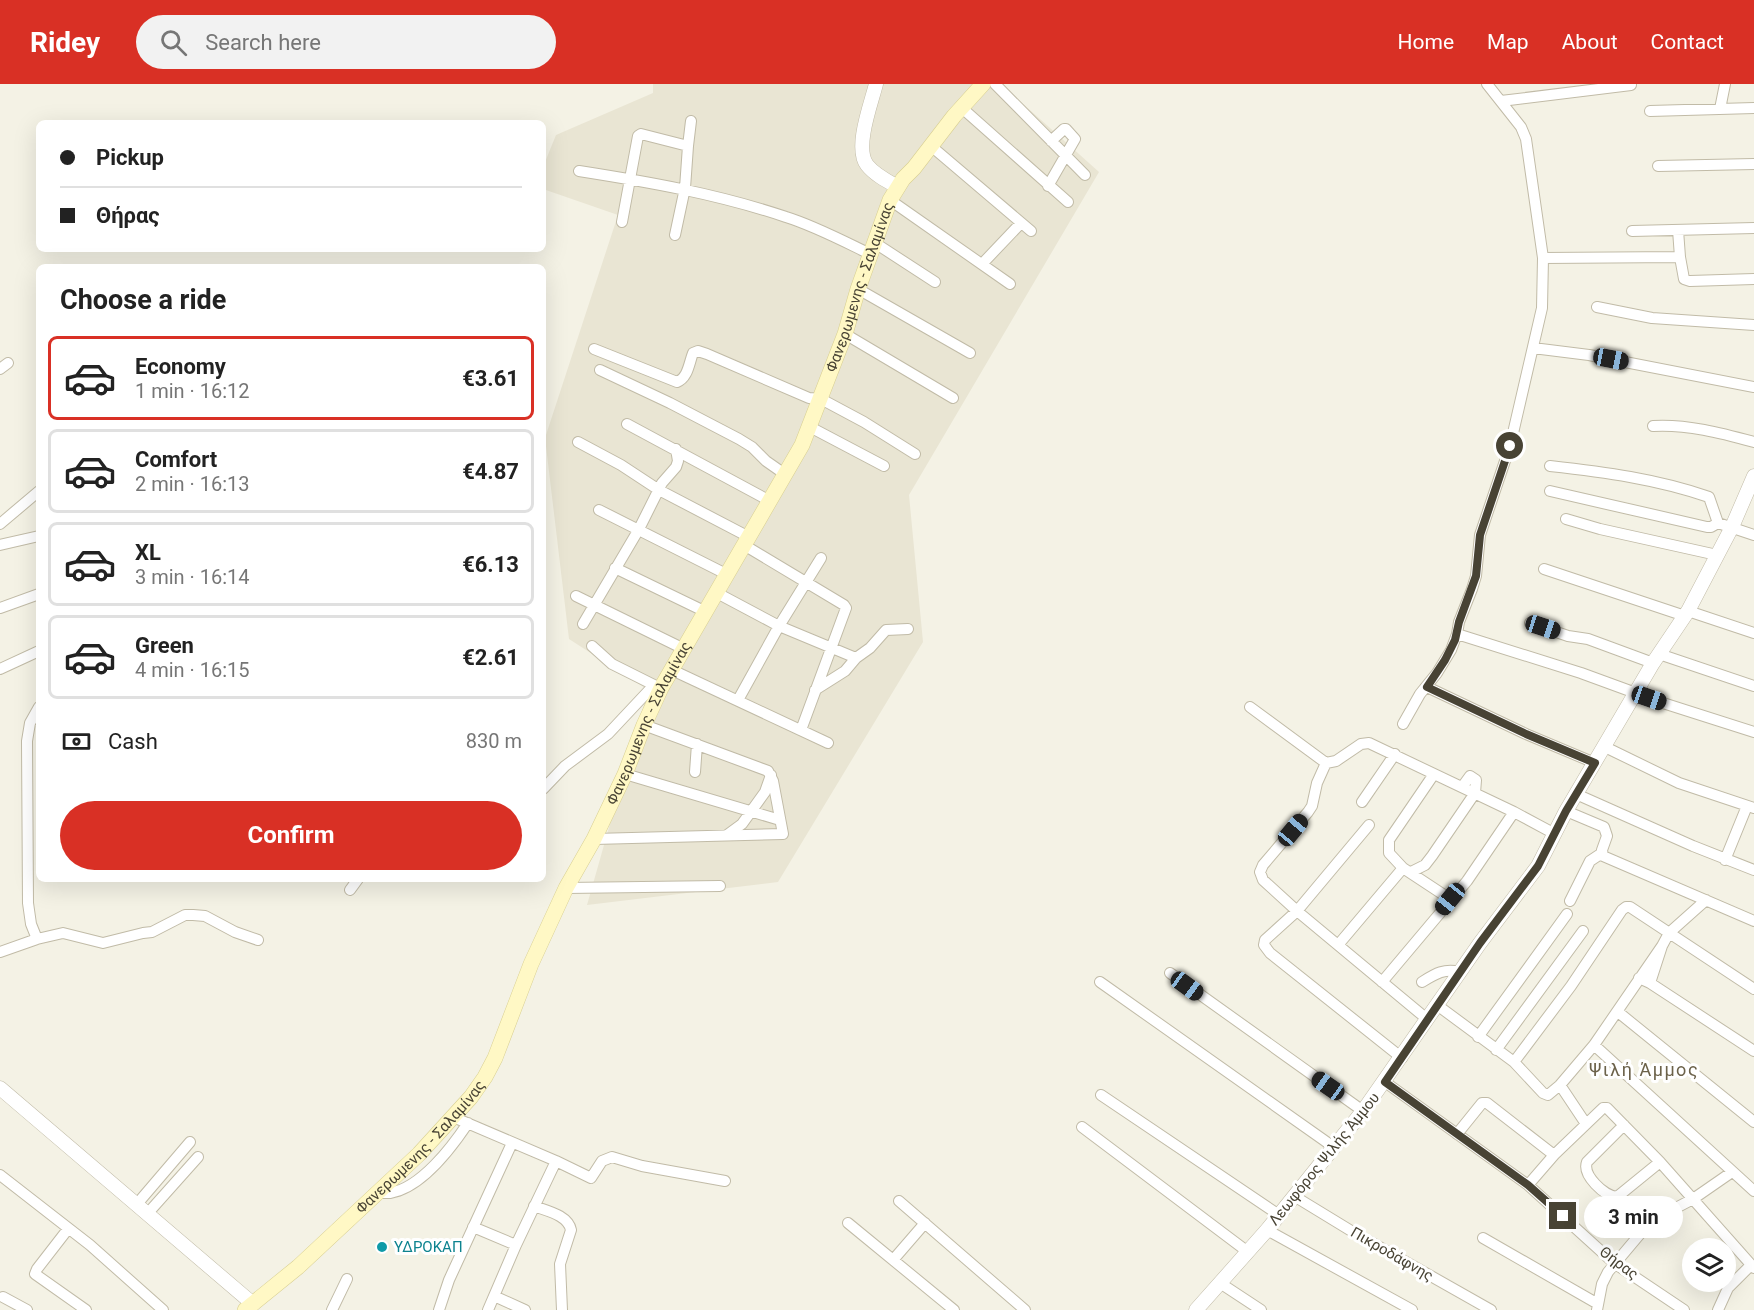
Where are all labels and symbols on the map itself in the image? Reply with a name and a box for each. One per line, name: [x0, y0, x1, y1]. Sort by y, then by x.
street label: Φανερωμενης - Σαλαμίνας: [822, 200, 897, 375]
car: [1592, 347, 1630, 371]
route start: [1496, 432, 1523, 459]
car: [1523, 613, 1563, 641]
street label: Φανερωμενης - Σαλαμίνας: [603, 638, 695, 808]
car: [1629, 684, 1669, 712]
car: [1275, 810, 1311, 850]
car: [1432, 879, 1468, 919]
car: [1167, 968, 1207, 1004]
district label: Ψιλή Άμμος: [1589, 1059, 1699, 1080]
car: [1308, 1068, 1348, 1104]
street label: Φανερωμενης - Σαλαμίνας: [352, 1077, 489, 1217]
street label: Λεωφόρος Ψιλής Άμμου: [1265, 1089, 1383, 1229]
callout: 3 min: [1584, 1195, 1683, 1237]
route end: [1549, 1202, 1576, 1229]
street label: Πικροδάφνης: [1348, 1223, 1436, 1285]
place label: ΥΔΡΟΚΑΠ: [394, 1238, 463, 1256]
marker: ΥΔΡΟΚΑΠ: [375, 1240, 389, 1254]
street label: Θήρας: [1596, 1243, 1642, 1283]

